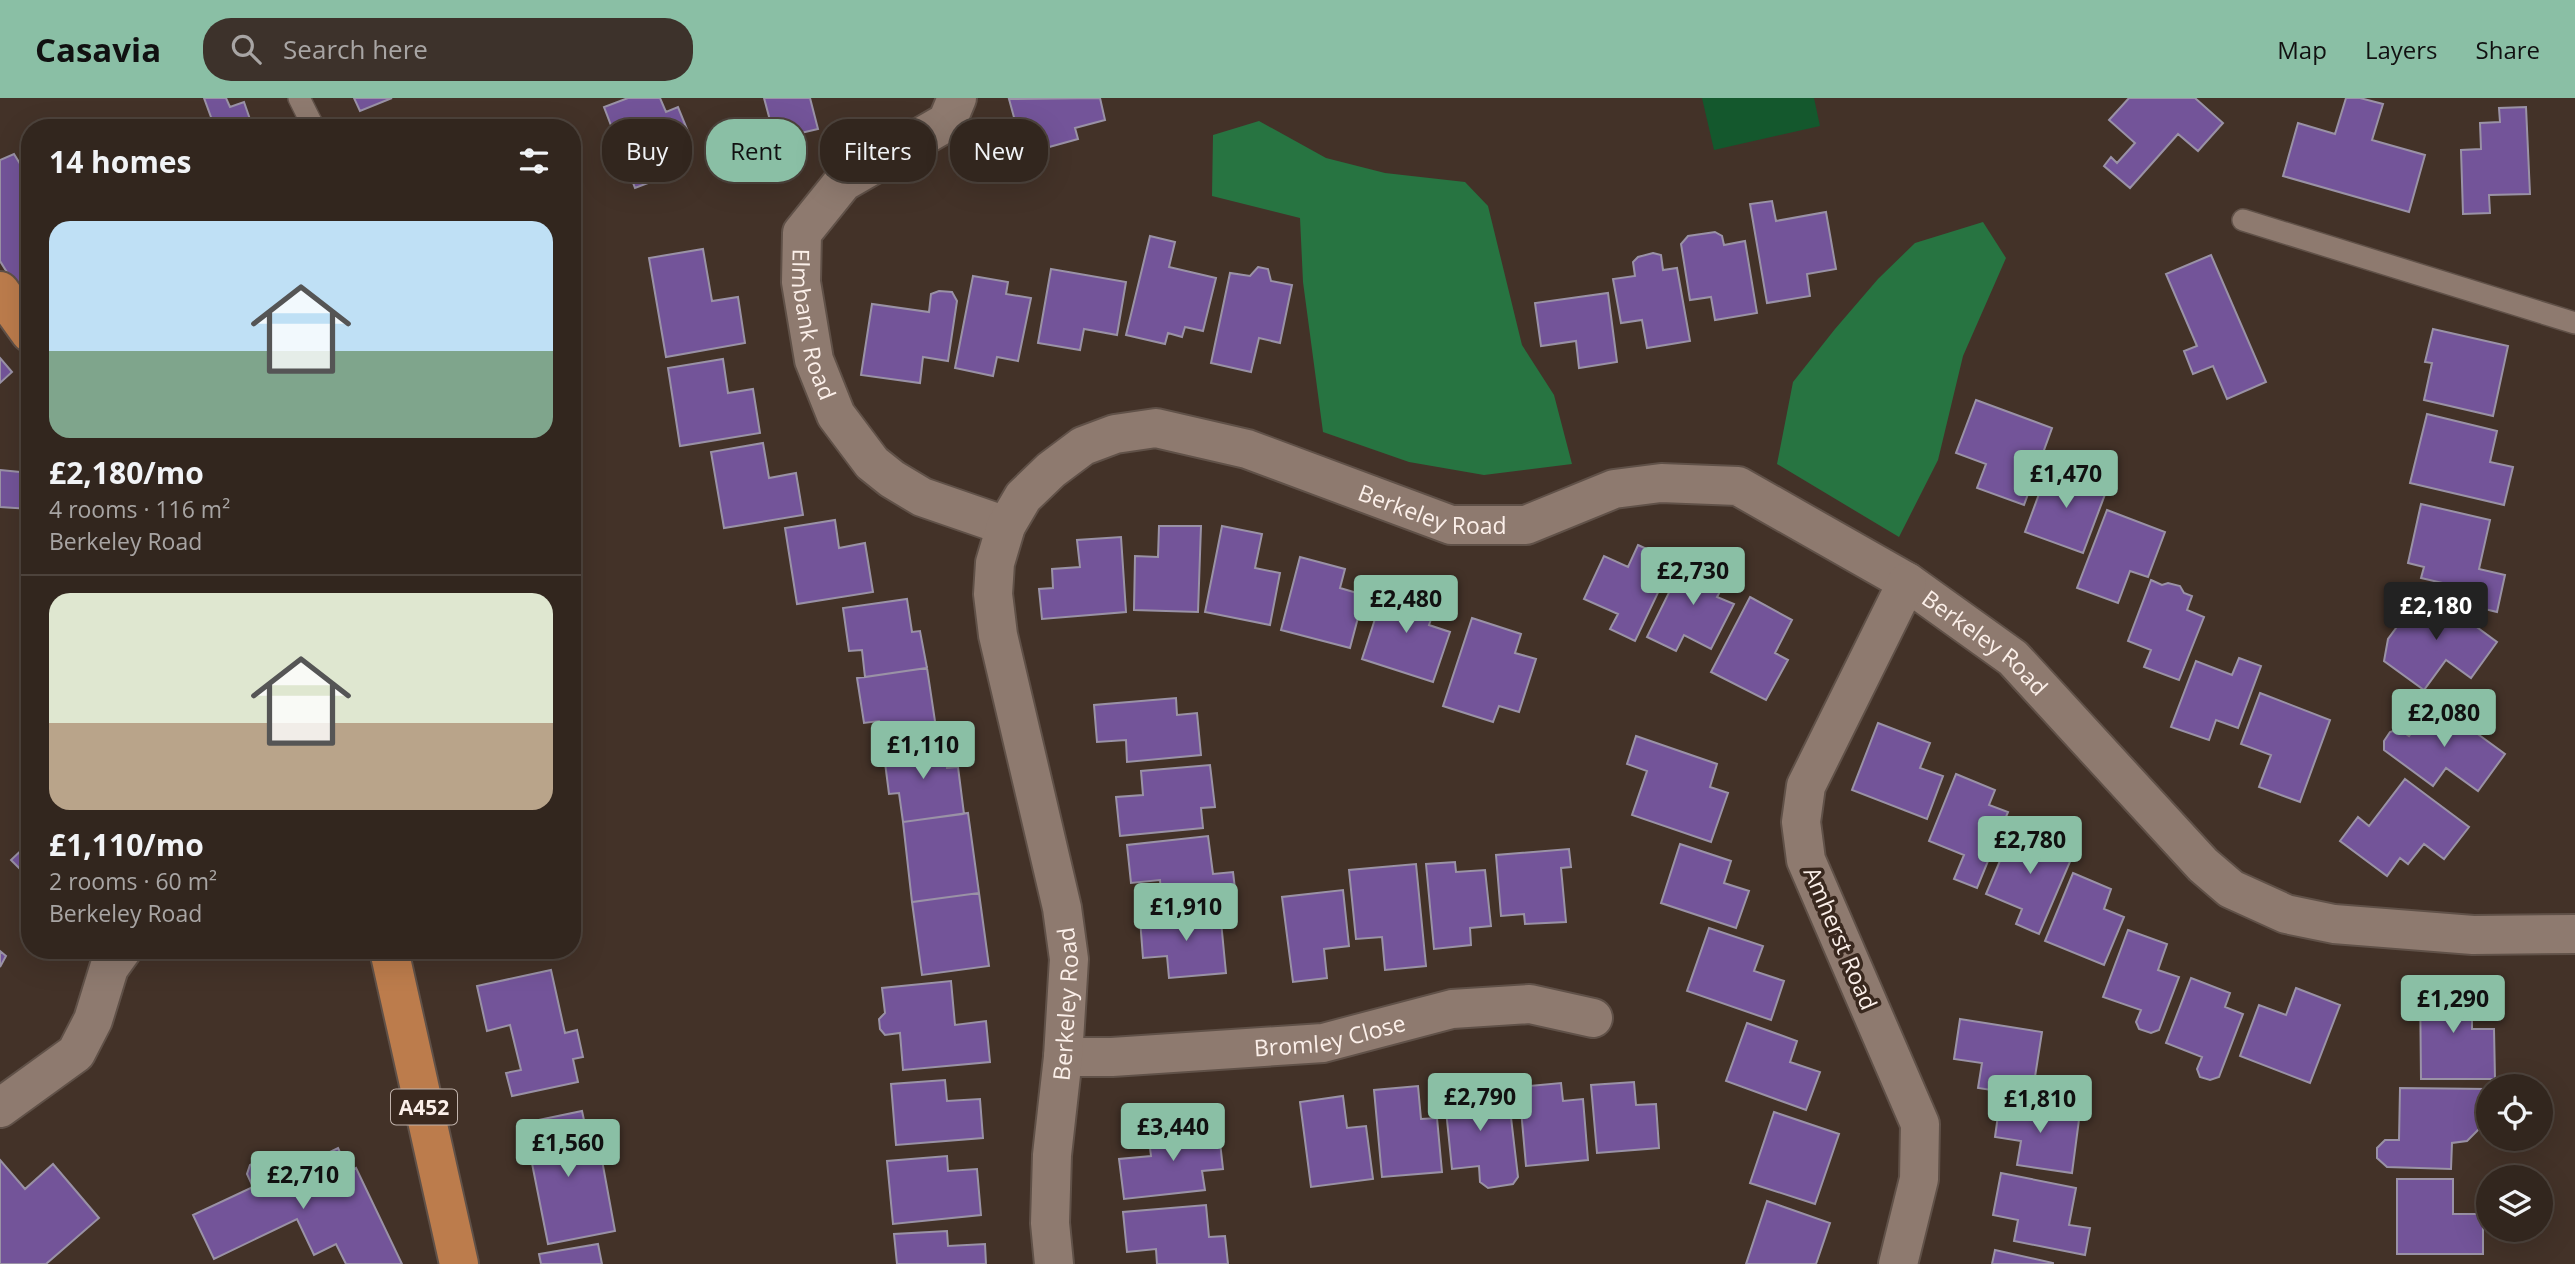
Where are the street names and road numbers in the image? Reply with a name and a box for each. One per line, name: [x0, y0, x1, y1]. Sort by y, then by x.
street label: Elmbank Road: [785, 248, 844, 404]
street label: Berkeley Road: [1354, 476, 1507, 541]
street label: Berkeley Road: [1916, 582, 2055, 702]
street label: Amherst Road: [1797, 862, 1885, 1014]
street label: Berkeley Road: [1044, 925, 1085, 1082]
street label: Bromley Close: [1253, 1006, 1409, 1064]
road number: A452: [391, 1090, 457, 1124]

